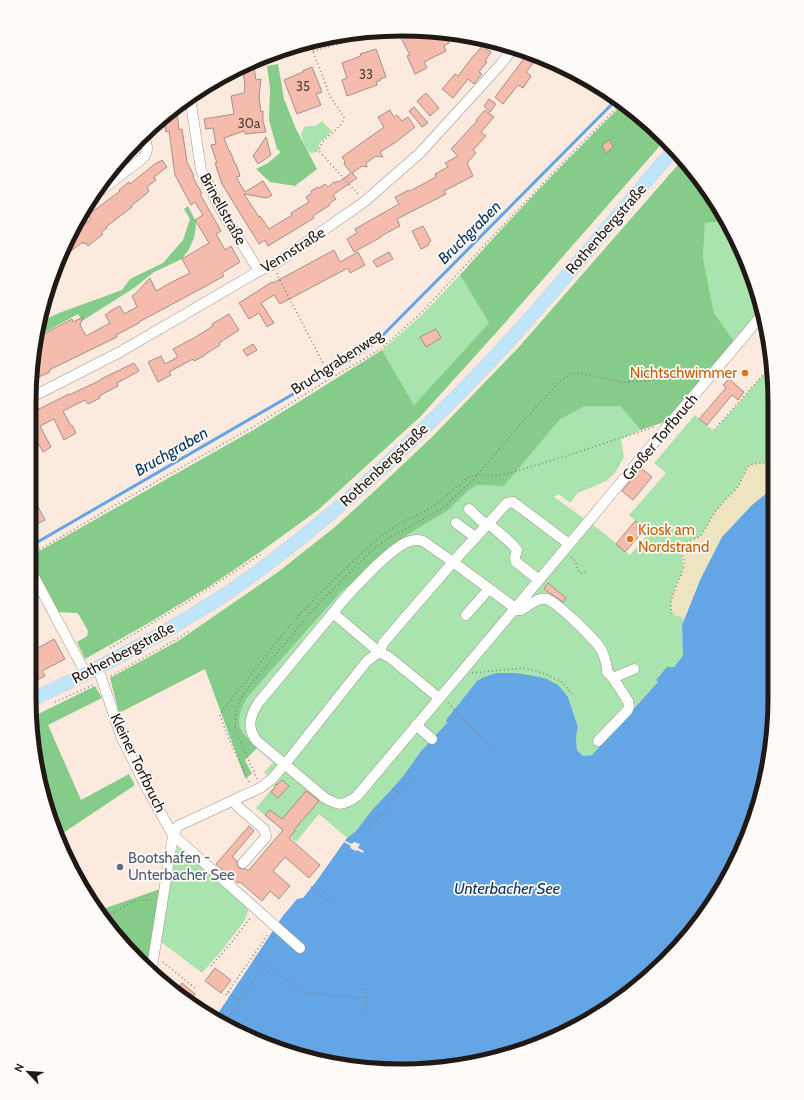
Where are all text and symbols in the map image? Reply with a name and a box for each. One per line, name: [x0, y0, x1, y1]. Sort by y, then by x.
house number: 33: [359, 66, 373, 82]
house number: 35: [296, 78, 310, 94]
house number: 30a: [238, 115, 261, 131]
street label: Brinellstraße: [196, 170, 250, 248]
street label: Rothenbergstraße: [562, 180, 650, 278]
water label: Bruchgraben: [434, 197, 505, 268]
street label: Vennstraße: [258, 223, 329, 277]
street label: Bruchgrabenweg: [288, 325, 387, 398]
place label: Nichtschwimmer: [630, 364, 737, 382]
marker: Nichtschwimmer: [740, 368, 750, 378]
street label: Großer Torfbruch: [618, 390, 702, 484]
street label: Rothenbergstraße: [336, 419, 432, 510]
water label: Bruchgraben: [131, 423, 211, 480]
place label: Kiosk am Nordstrand: [638, 521, 709, 556]
marker: Kiosk am Nordstrand: [625, 534, 635, 544]
street label: Rothenbergstraße: [69, 618, 178, 688]
street label: Kleiner Torfbruch: [106, 711, 170, 815]
place label: Bootshafen - Unterbacher See: [128, 849, 235, 884]
marker: Bootshafen - Unterbacher See: [115, 862, 125, 872]
water label: Unterbacher See: [454, 879, 560, 898]
north arrow: [8, 1052, 48, 1092]
text: N: [11, 1061, 27, 1074]

